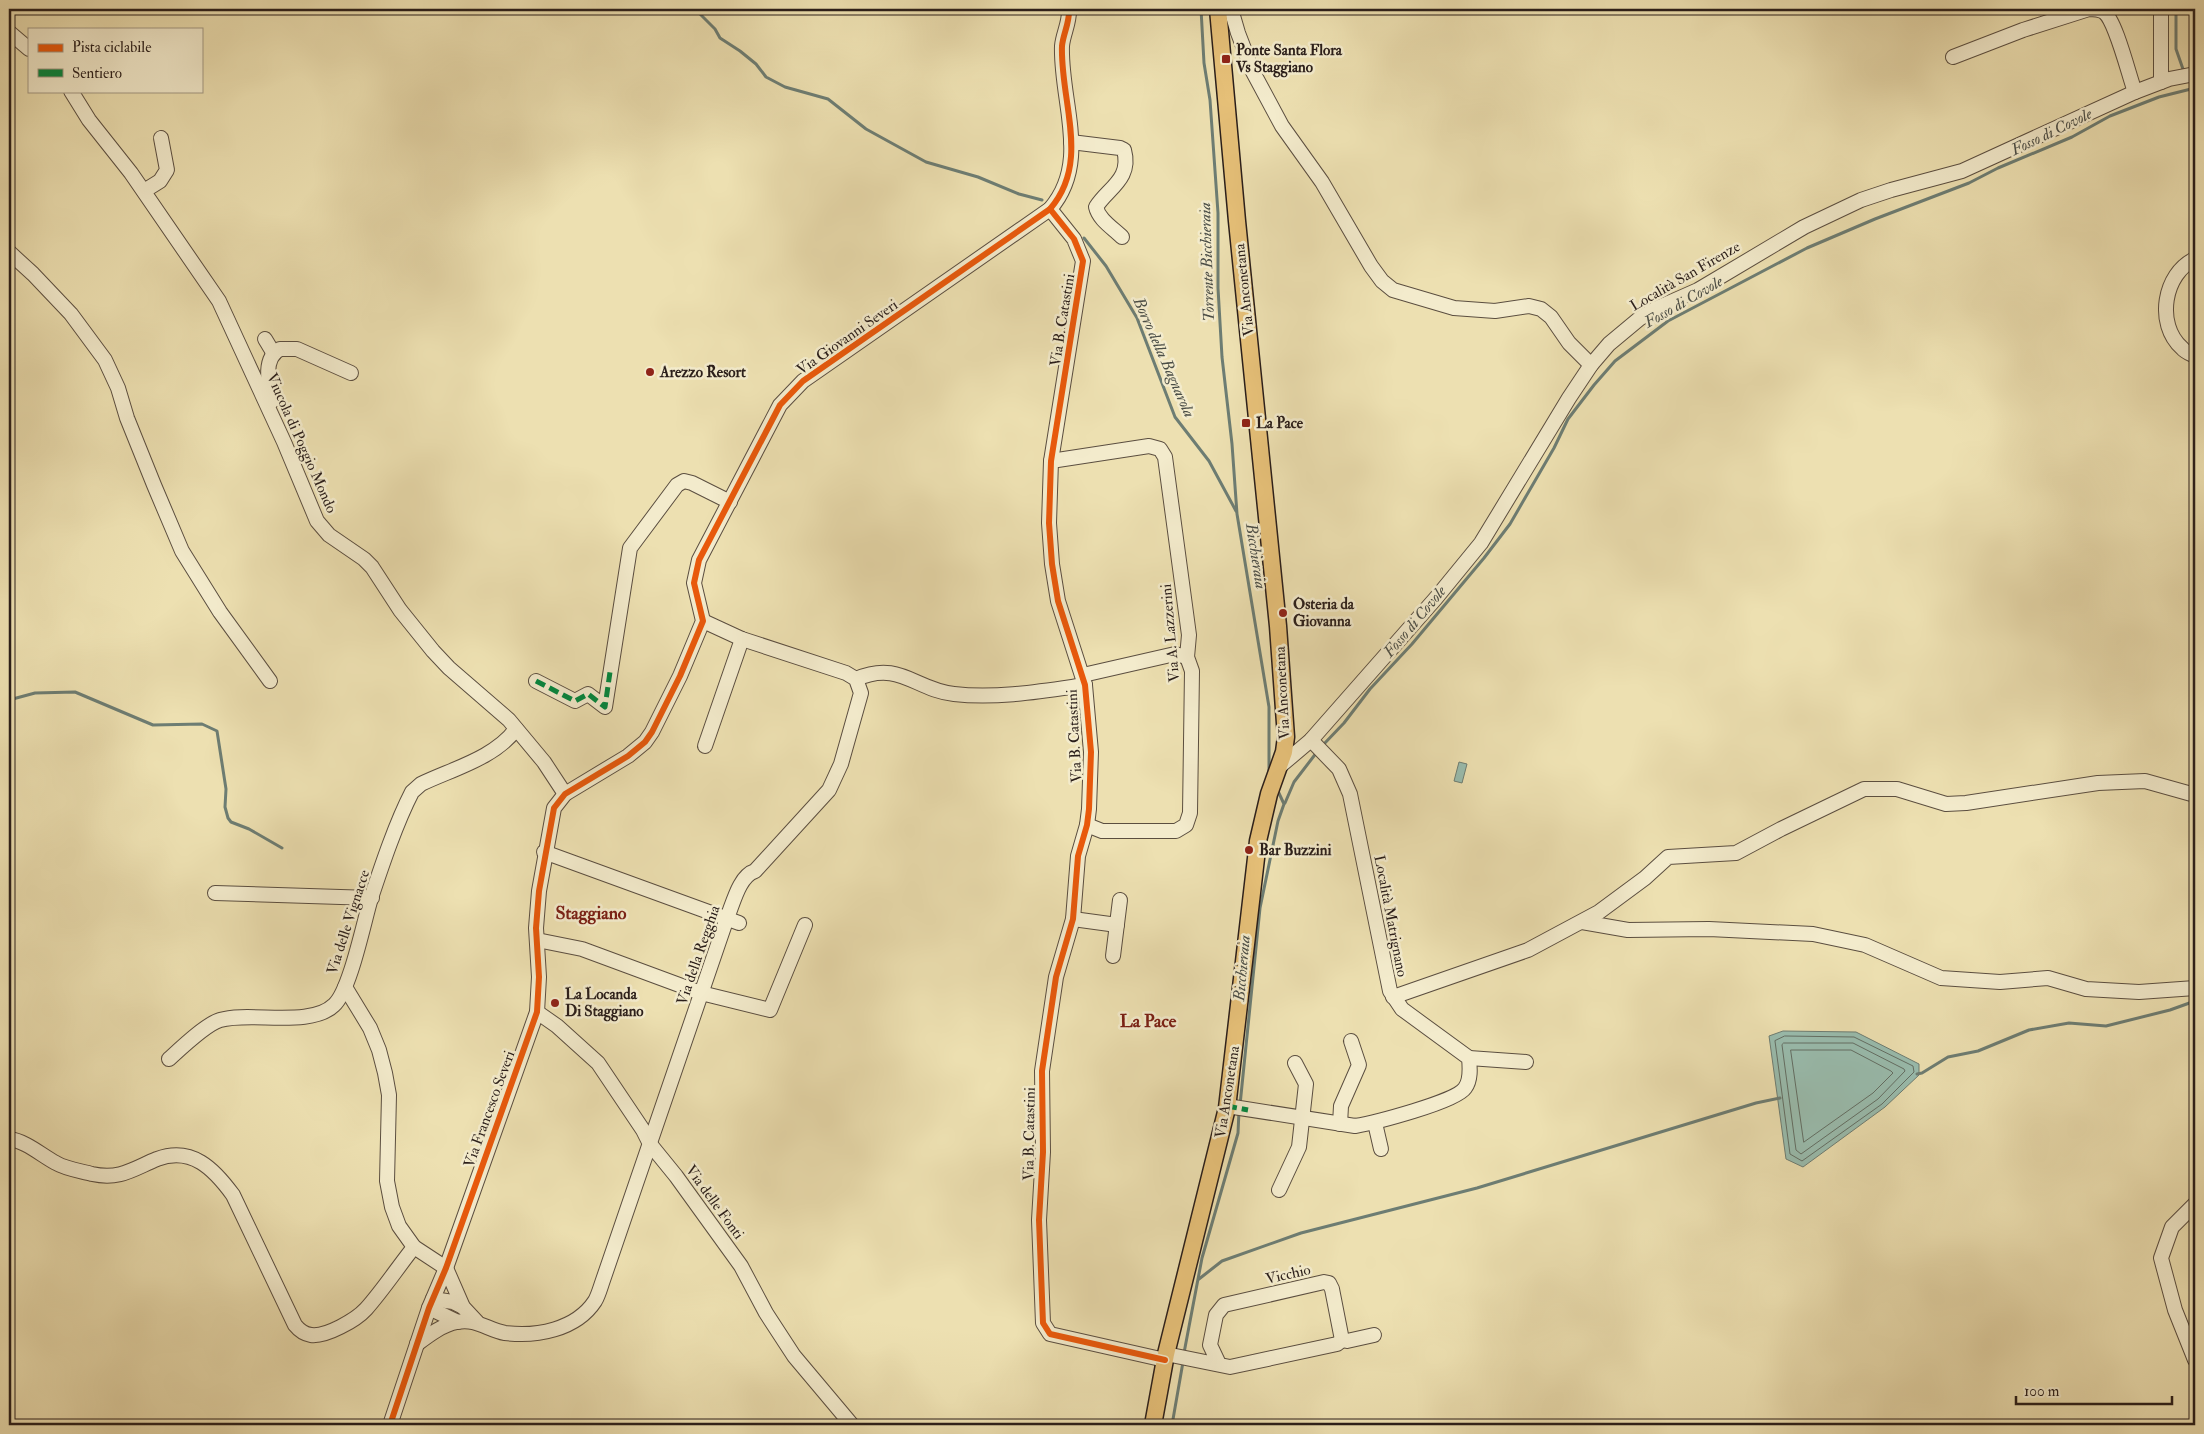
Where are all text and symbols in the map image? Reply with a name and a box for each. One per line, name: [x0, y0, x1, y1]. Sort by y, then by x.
legend: [28, 28, 202, 92]
text: Pista ciclabile: [72, 38, 151, 57]
place label: Ponte Santa Flora Vs Staggiano: [1235, 41, 1343, 78]
marker: Ponte Santa Flora Vs Staggiano: [1220, 53, 1232, 65]
text: Sentiero: [72, 64, 122, 83]
water label: Fosso di Covole: [2007, 103, 2096, 161]
water label: Torrente Bicchieraia: [1195, 202, 1219, 322]
street label: Località San Firenze: [1627, 237, 1744, 316]
street label: Via Anconetana: [1230, 242, 1259, 337]
water label: Fosso di Covole: [1640, 271, 1727, 333]
street label: Via B. Catastini: [1046, 272, 1079, 368]
water label: Borro della Bagnarola: [1128, 293, 1200, 421]
street label: Via Giovanni Severi: [793, 295, 902, 379]
place label: Arezzo Resort: [659, 363, 746, 382]
marker: Arezzo Resort: [644, 366, 656, 378]
street label: Viucola di Poggio Mondo: [262, 370, 341, 516]
place label: La Pace: [1256, 414, 1304, 433]
marker: La Pace: [1240, 417, 1252, 429]
water label: Bicchieraia: [1241, 521, 1271, 590]
water label: Fosso di Covole: [1378, 581, 1451, 662]
street label: Via A. Lazzerini: [1157, 583, 1184, 683]
place label: Osteria da Giovanna: [1293, 595, 1355, 631]
marker: Osteria da Giovanna: [1277, 607, 1289, 619]
street label: Via Anconetana: [1271, 645, 1294, 740]
street label: Via B. Catastini: [1063, 689, 1086, 783]
place label: Bar Buzzini: [1259, 841, 1332, 860]
marker: Bar Buzzini: [1243, 844, 1255, 856]
street label: Località Matrignano: [1369, 854, 1412, 979]
street label: Via delle Vignacce: [323, 868, 374, 977]
district label: Staggiano: [555, 902, 627, 925]
street label: Via della Regghia: [673, 902, 725, 1008]
water label: Bicchieraia: [1229, 934, 1255, 1003]
place label: La Locanda Di Staggiano: [565, 985, 644, 1022]
marker: La Locanda Di Staggiano: [549, 997, 561, 1009]
district label: La Pace: [1120, 1010, 1177, 1033]
street label: Via Anconetana: [1211, 1044, 1244, 1140]
street label: Via Francesco Severi: [460, 1048, 519, 1170]
street label: Via B. Catastini: [1019, 1087, 1040, 1181]
street label: Via delle Fonti: [681, 1161, 748, 1243]
street label: Vicchio: [1264, 1260, 1312, 1289]
scale bar: [2016, 1374, 2173, 1406]
text: 100 m: [2024, 1382, 2060, 1401]

